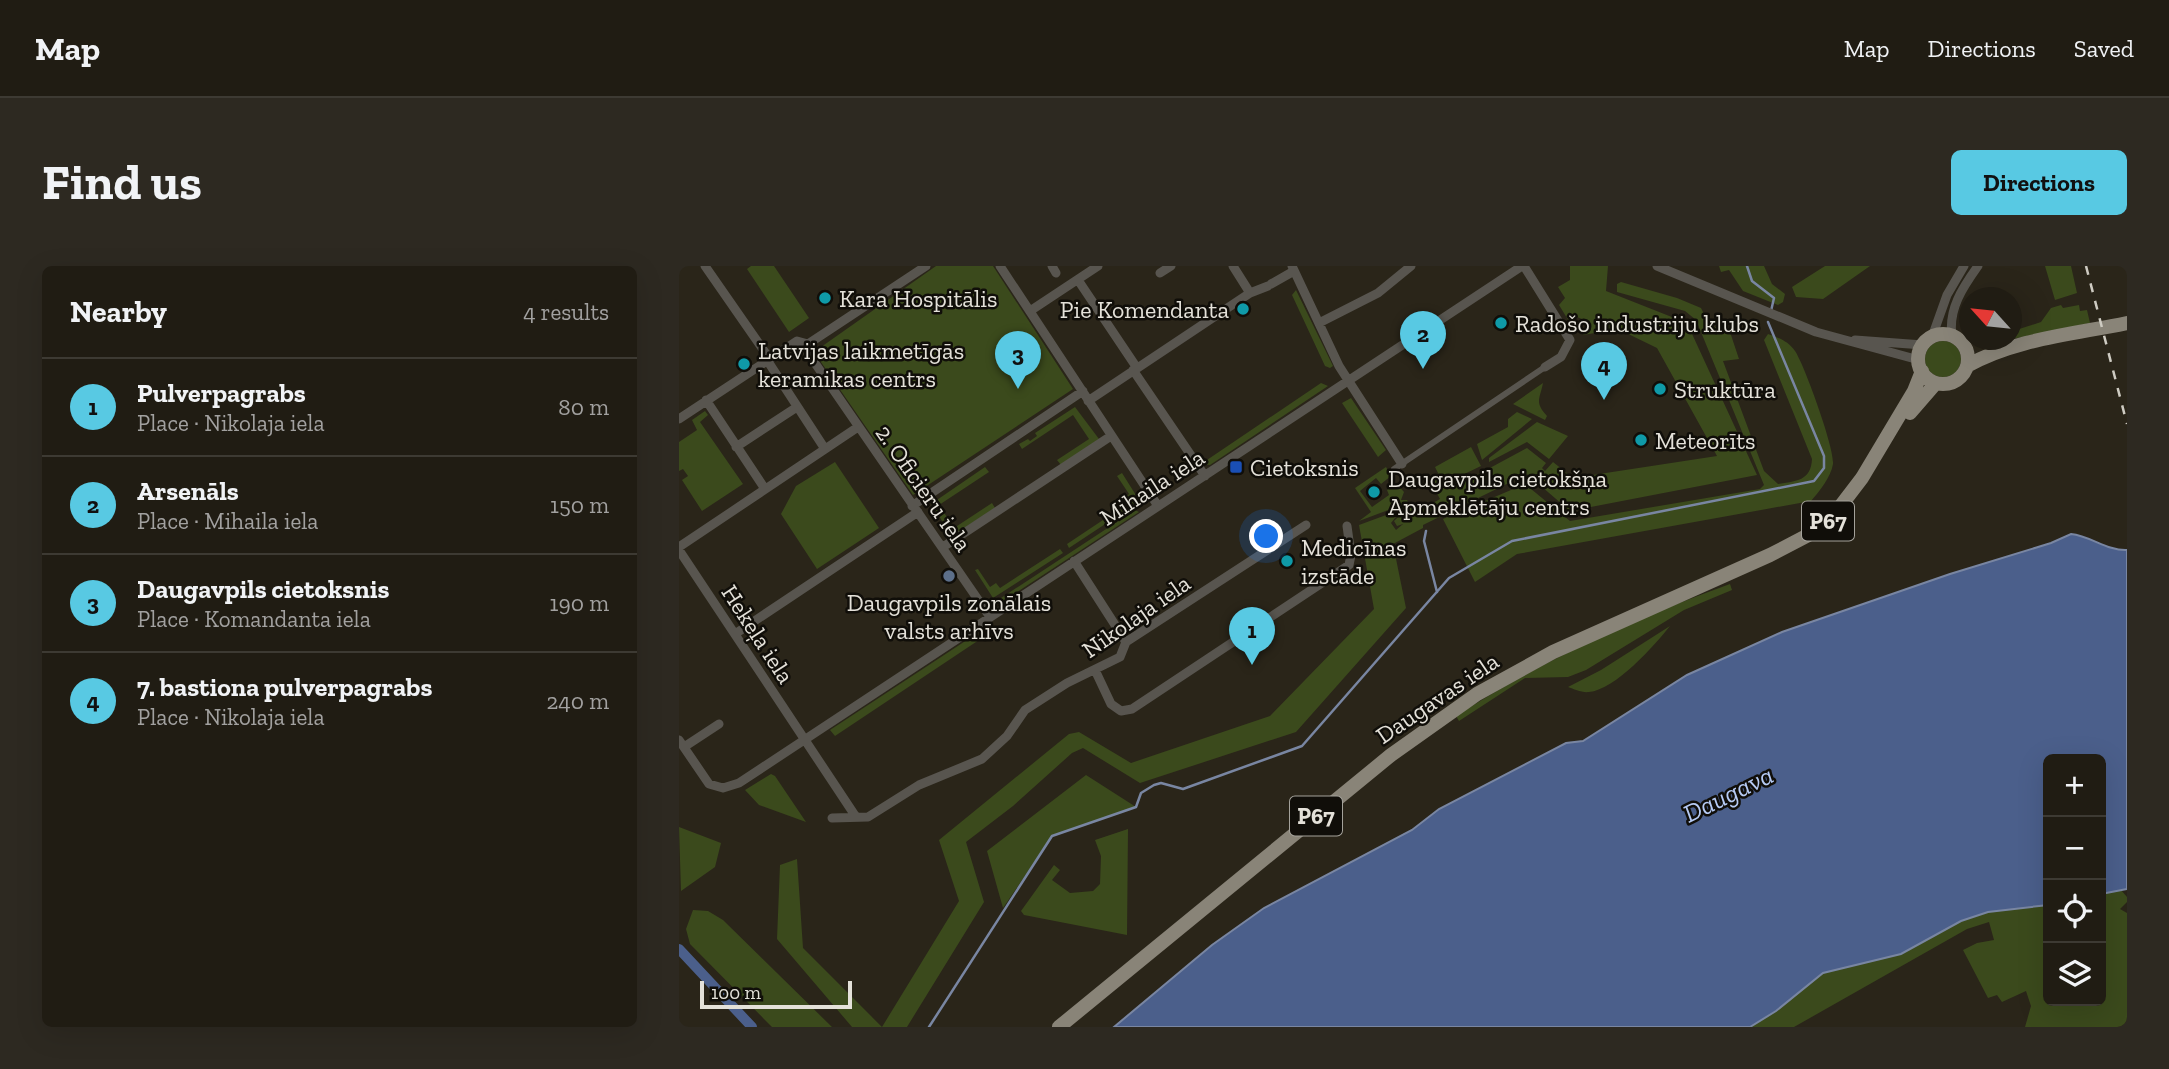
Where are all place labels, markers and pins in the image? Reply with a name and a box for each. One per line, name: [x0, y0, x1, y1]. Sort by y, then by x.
place label: Kara Hospitālis: [839, 284, 998, 313]
marker: Kara Hospitālis: [817, 290, 833, 306]
place label: Pie Komendanta: [1060, 295, 1229, 324]
marker: Pie Komendanta: [1235, 301, 1251, 317]
place label: Radošo industriju klubs: [1515, 309, 1759, 338]
pin: 2: [1400, 311, 1446, 369]
marker: Radošo industriju klubs: [1493, 315, 1509, 331]
pin: 3: [995, 331, 1041, 389]
place label: Latvijas laikmetīgās keramikas centrs: [758, 336, 964, 393]
pin: 4: [1581, 342, 1627, 400]
marker: Latvijas laikmetīgās keramikas centrs: [736, 356, 752, 372]
place label: Struktūra: [1674, 375, 1776, 404]
marker: Struktūra: [1652, 381, 1668, 397]
place label: Meteorīts: [1655, 426, 1756, 455]
marker: Meteorīts: [1633, 432, 1649, 448]
place label: Cietoksnis: [1250, 453, 1359, 482]
marker: Cietoksnis: [1228, 459, 1244, 475]
place label: Daugavpils cietokšņa Apmeklētāju centrs: [1388, 464, 1608, 521]
marker: Daugavpils cietokšņa Apmeklētāju centrs: [1366, 484, 1382, 500]
place label: Medicīnas izstāde: [1301, 533, 1406, 590]
marker: Medicīnas izstāde: [1279, 553, 1295, 569]
marker: Daugavpils zonālais valsts arhīvs: [941, 568, 957, 584]
place label: Daugavpils zonālais valsts arhīvs: [847, 588, 1051, 645]
pin: 1: [1229, 607, 1275, 665]

